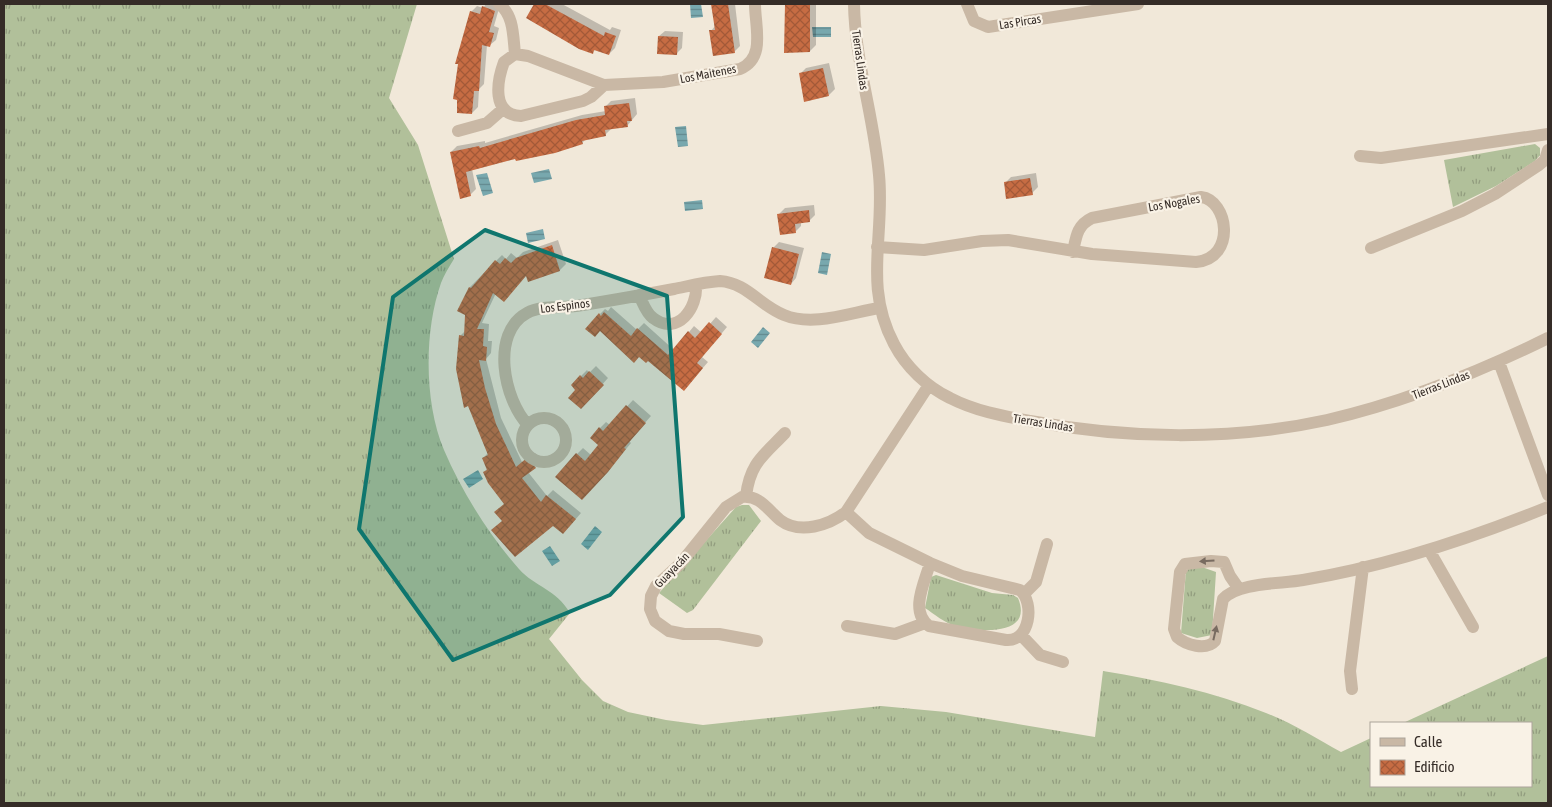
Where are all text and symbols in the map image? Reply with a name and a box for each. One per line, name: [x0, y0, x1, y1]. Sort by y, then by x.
street label: Las Pircas: [998, 12, 1042, 32]
street label: Tierras Lindas: [849, 29, 871, 91]
street label: Los Maitenes: [679, 62, 737, 86]
street label: Los Nogales: [1147, 192, 1201, 214]
street label: Los Espinos: [539, 296, 591, 316]
street label: Tierras Lindas: [1410, 368, 1472, 402]
street label: Tierras Lindas: [1012, 411, 1074, 435]
street label: Guayacán: [652, 549, 692, 591]
one-way arrow: [1199, 557, 1215, 565]
one-way arrow: [1212, 625, 1220, 641]
legend: [1370, 722, 1532, 787]
text: Calle: [1414, 733, 1443, 750]
text: Edificio: [1414, 758, 1455, 775]

